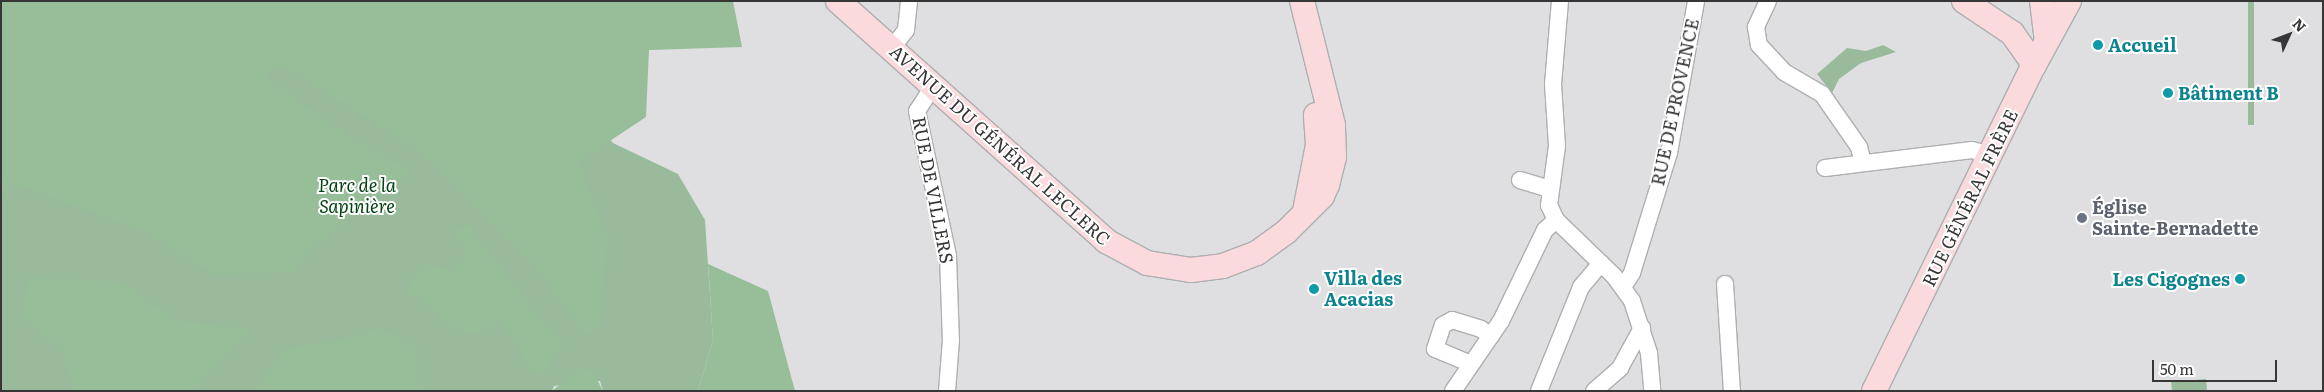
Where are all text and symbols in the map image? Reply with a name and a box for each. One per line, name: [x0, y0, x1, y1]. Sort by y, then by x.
north arrow: [2264, 10, 2314, 60]
text: N: [2289, 14, 2311, 36]
street label: RUE DE PROVENCE: [1647, 16, 1703, 188]
place label: Accueil: [2108, 34, 2176, 56]
marker: Accueil: [2092, 39, 2104, 51]
street label: AVENUE DU GÉNÉRAL LECLERC: [885, 40, 1115, 250]
place label: Bâtiment B: [2178, 82, 2279, 104]
marker: Bâtiment B: [2162, 87, 2174, 99]
street label: RUE GÉNÉRAL FRÈRE: [1918, 106, 2022, 290]
street label: RUE DE VILLERS: [908, 115, 958, 265]
park label: Parc de la Sapinière: [318, 175, 396, 218]
place label: Église Sainte-Bernadette: [2092, 197, 2258, 240]
marker: Église Sainte-Bernadette: [2076, 212, 2088, 224]
place label: Villa des Acacias: [1324, 268, 1402, 310]
place label: Les Cigognes: [2112, 268, 2230, 290]
marker: Les Cigognes: [2234, 273, 2246, 285]
marker: Villa des Acacias: [1308, 283, 1320, 295]
scale bar: [2154, 350, 2279, 382]
text: 50 m: [2160, 357, 2194, 380]

